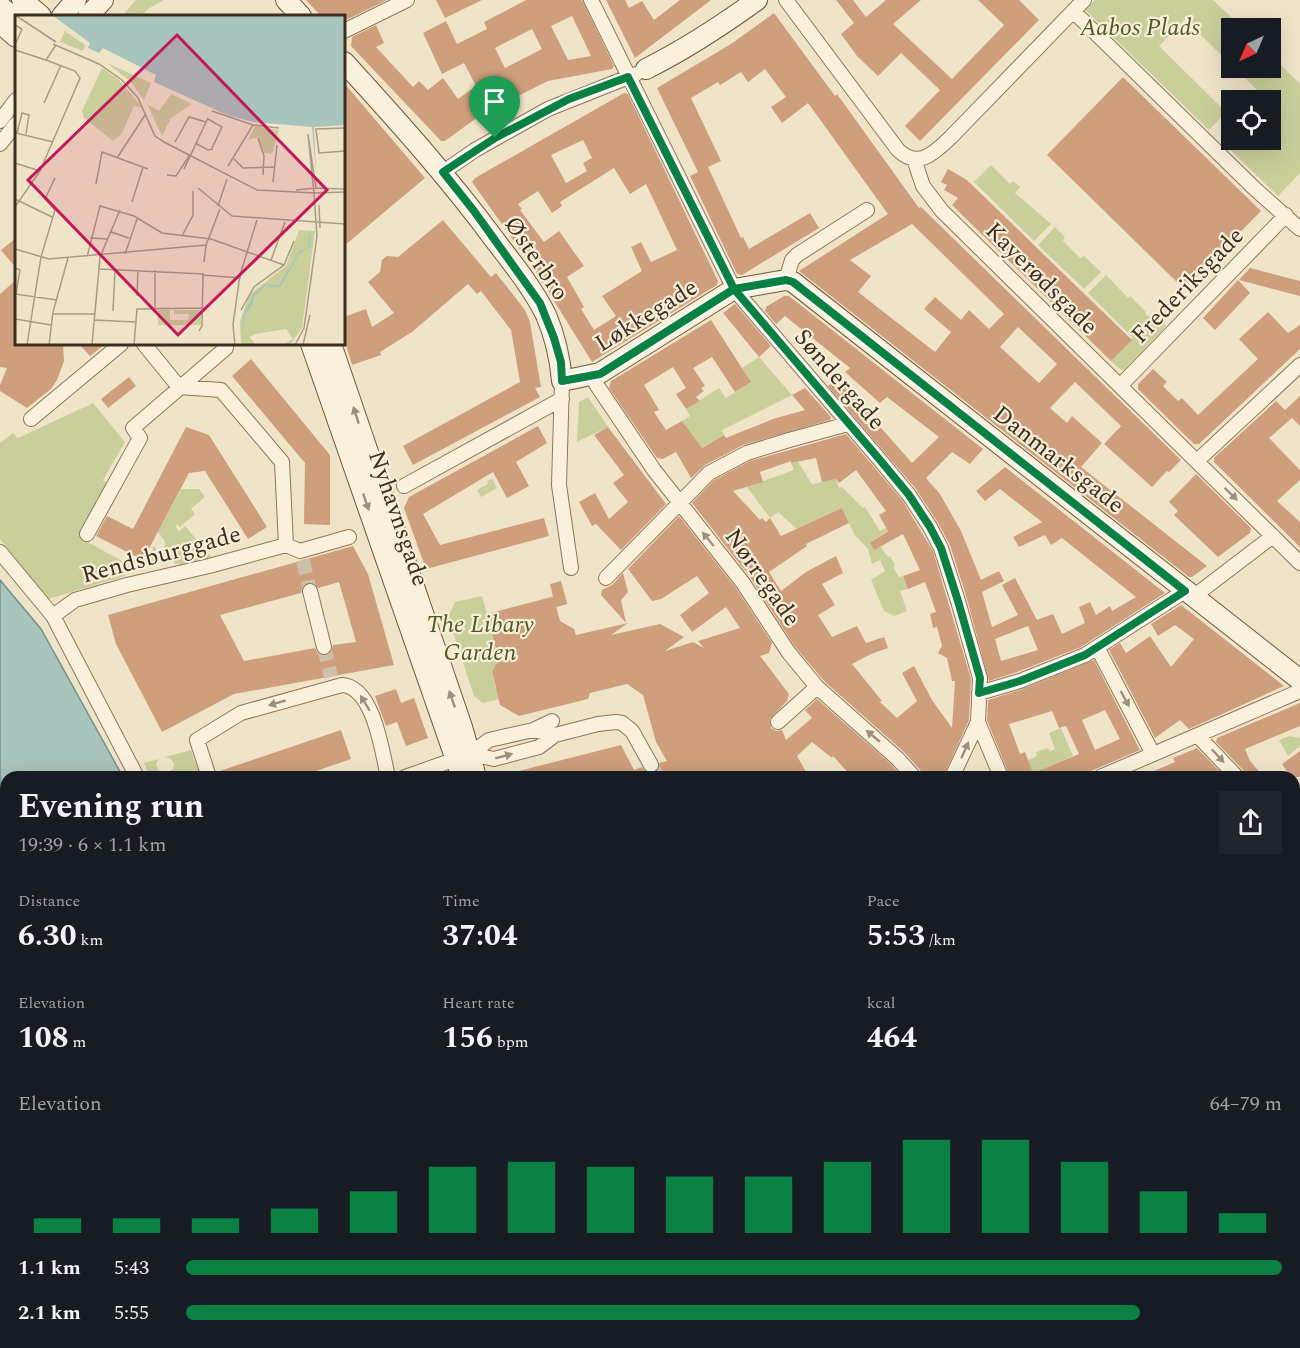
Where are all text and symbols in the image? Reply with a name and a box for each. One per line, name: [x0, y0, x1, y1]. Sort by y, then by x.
park label: Aabos Plads: [1079, 10, 1201, 46]
inset map: [15, 15, 345, 345]
north arrow: [1221, 18, 1281, 78]
map controls: [1221, 18, 1281, 150]
pin: [469, 76, 520, 138]
icon: arrive: [478, 85, 511, 118]
button: locate: [1221, 90, 1281, 150]
street label: Østerbro: [495, 209, 578, 308]
street label: Kayerødsgade: [976, 214, 1106, 344]
street label: Frederiksgade: [1123, 219, 1253, 352]
street label: Løkkegade: [588, 270, 705, 362]
street label: Søndergade: [785, 321, 894, 438]
street label: Danmarksgade: [985, 397, 1132, 523]
one-way arrow: [351, 406, 360, 424]
street label: Nyhavnsgade: [358, 446, 438, 591]
one-way arrow: [1223, 487, 1237, 501]
one-way arrow: [362, 493, 372, 511]
street label: Rendsburggade: [78, 516, 245, 594]
street label: Nørregade: [715, 521, 809, 634]
one-way arrow: [702, 531, 715, 547]
park label: The Libary Garden: [426, 607, 534, 671]
one-way arrow: [447, 690, 456, 708]
one-way arrow: [1120, 691, 1130, 708]
one-way arrow: [360, 694, 370, 711]
one-way arrow: [268, 698, 286, 708]
one-way arrow: [866, 730, 881, 743]
one-way arrow: [961, 741, 970, 758]
one-way arrow: [1210, 749, 1224, 763]
one-way arrow: [496, 751, 514, 760]
text: Evening run: [18, 782, 204, 832]
button: share: [1219, 791, 1282, 854]
text: 19:39 · 6 × 1.1 km: [18, 830, 166, 860]
text: Distance: [18, 889, 80, 913]
text: Time: [442, 889, 480, 913]
text: Pace: [867, 889, 900, 913]
text: 6.30: [18, 913, 77, 959]
text: 37:04: [442, 913, 518, 959]
text: 5:53: [867, 913, 925, 959]
text: km: [77, 928, 103, 952]
text: /km: [925, 928, 956, 952]
text: Elevation: [18, 991, 85, 1015]
text: Heart rate: [442, 991, 515, 1015]
text: kcal: [867, 991, 895, 1015]
text: 108: [18, 1015, 69, 1061]
text: 156: [442, 1015, 493, 1061]
text: 464: [867, 1015, 917, 1061]
text: m: [69, 1030, 86, 1054]
text: bpm: [493, 1030, 529, 1054]
text: Elevation: [18, 1089, 102, 1119]
text: 64–79 m: [1210, 1089, 1282, 1119]
text: 1.1 km: [18, 1253, 81, 1283]
text: 5:43: [114, 1253, 149, 1283]
text: 2.1 km: [18, 1298, 81, 1328]
text: 5:55: [114, 1298, 149, 1328]

